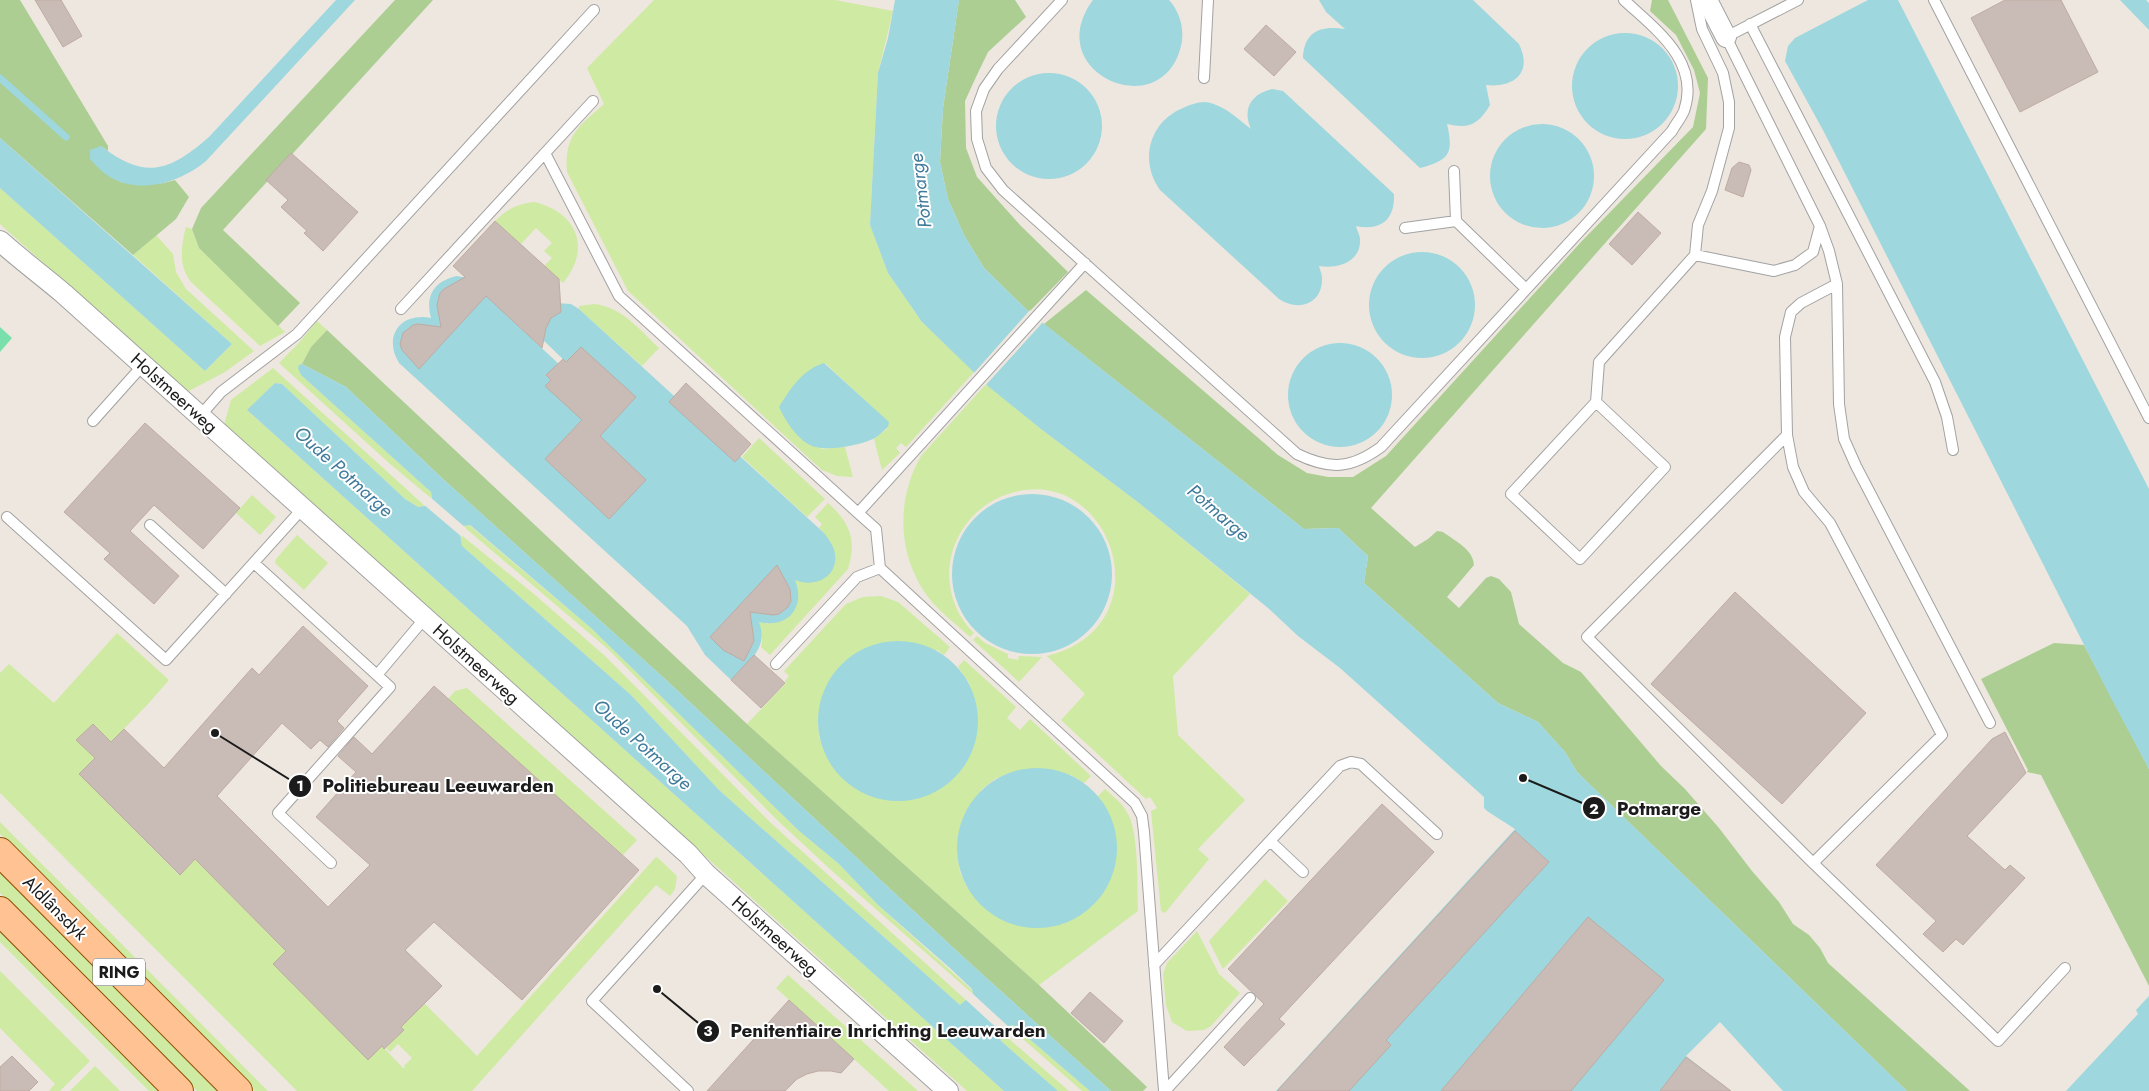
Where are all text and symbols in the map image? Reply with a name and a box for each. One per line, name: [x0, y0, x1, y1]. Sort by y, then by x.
water label: Potmarge: [902, 152, 938, 230]
street label: Holstmeerweg: [125, 347, 223, 439]
water label: Oude Potmarge: [288, 420, 399, 524]
water label: Potmarge: [1182, 478, 1256, 547]
street label: Holstmeerweg: [427, 618, 525, 710]
water label: Oude Potmarge: [587, 693, 698, 797]
callout: Politiebureau Leeuwarden: [288, 769, 564, 803]
text: Politiebureau Leeuwarden: [322, 772, 554, 799]
text: 1: [296, 775, 304, 797]
callout: Potmarge: [1581, 791, 1711, 825]
text: Potmarge: [1617, 795, 1701, 822]
text: 2: [1589, 798, 1599, 820]
street label: Aldlânsdyk: [17, 870, 93, 946]
street label: Holstmeerweg: [726, 890, 824, 982]
road number: RING: [93, 959, 145, 986]
callout: Penitentiaire Inrichting Leeuwarden: [695, 1014, 1056, 1048]
text: Penitentiaire Inrichting Leeuwarden: [730, 1017, 1046, 1044]
text: 3: [703, 1020, 713, 1042]

